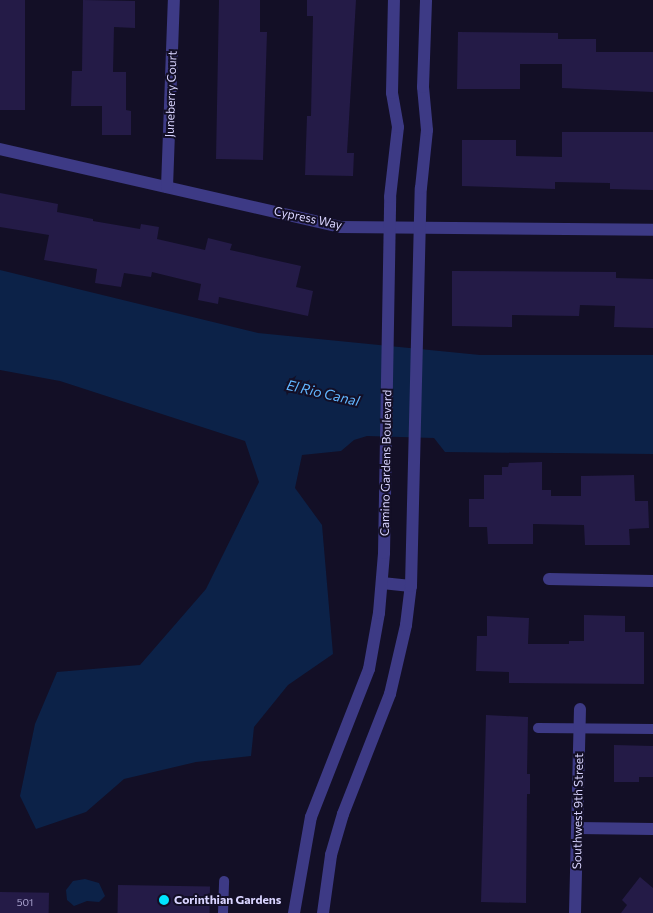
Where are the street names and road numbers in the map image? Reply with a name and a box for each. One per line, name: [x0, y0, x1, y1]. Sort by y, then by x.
street label: Juneberry Court: [162, 50, 180, 138]
street label: Cypress Way: [273, 204, 343, 232]
street label: Camino Gardens Boulevard: [378, 390, 394, 536]
street label: Southwest 9th Street: [570, 753, 586, 869]

